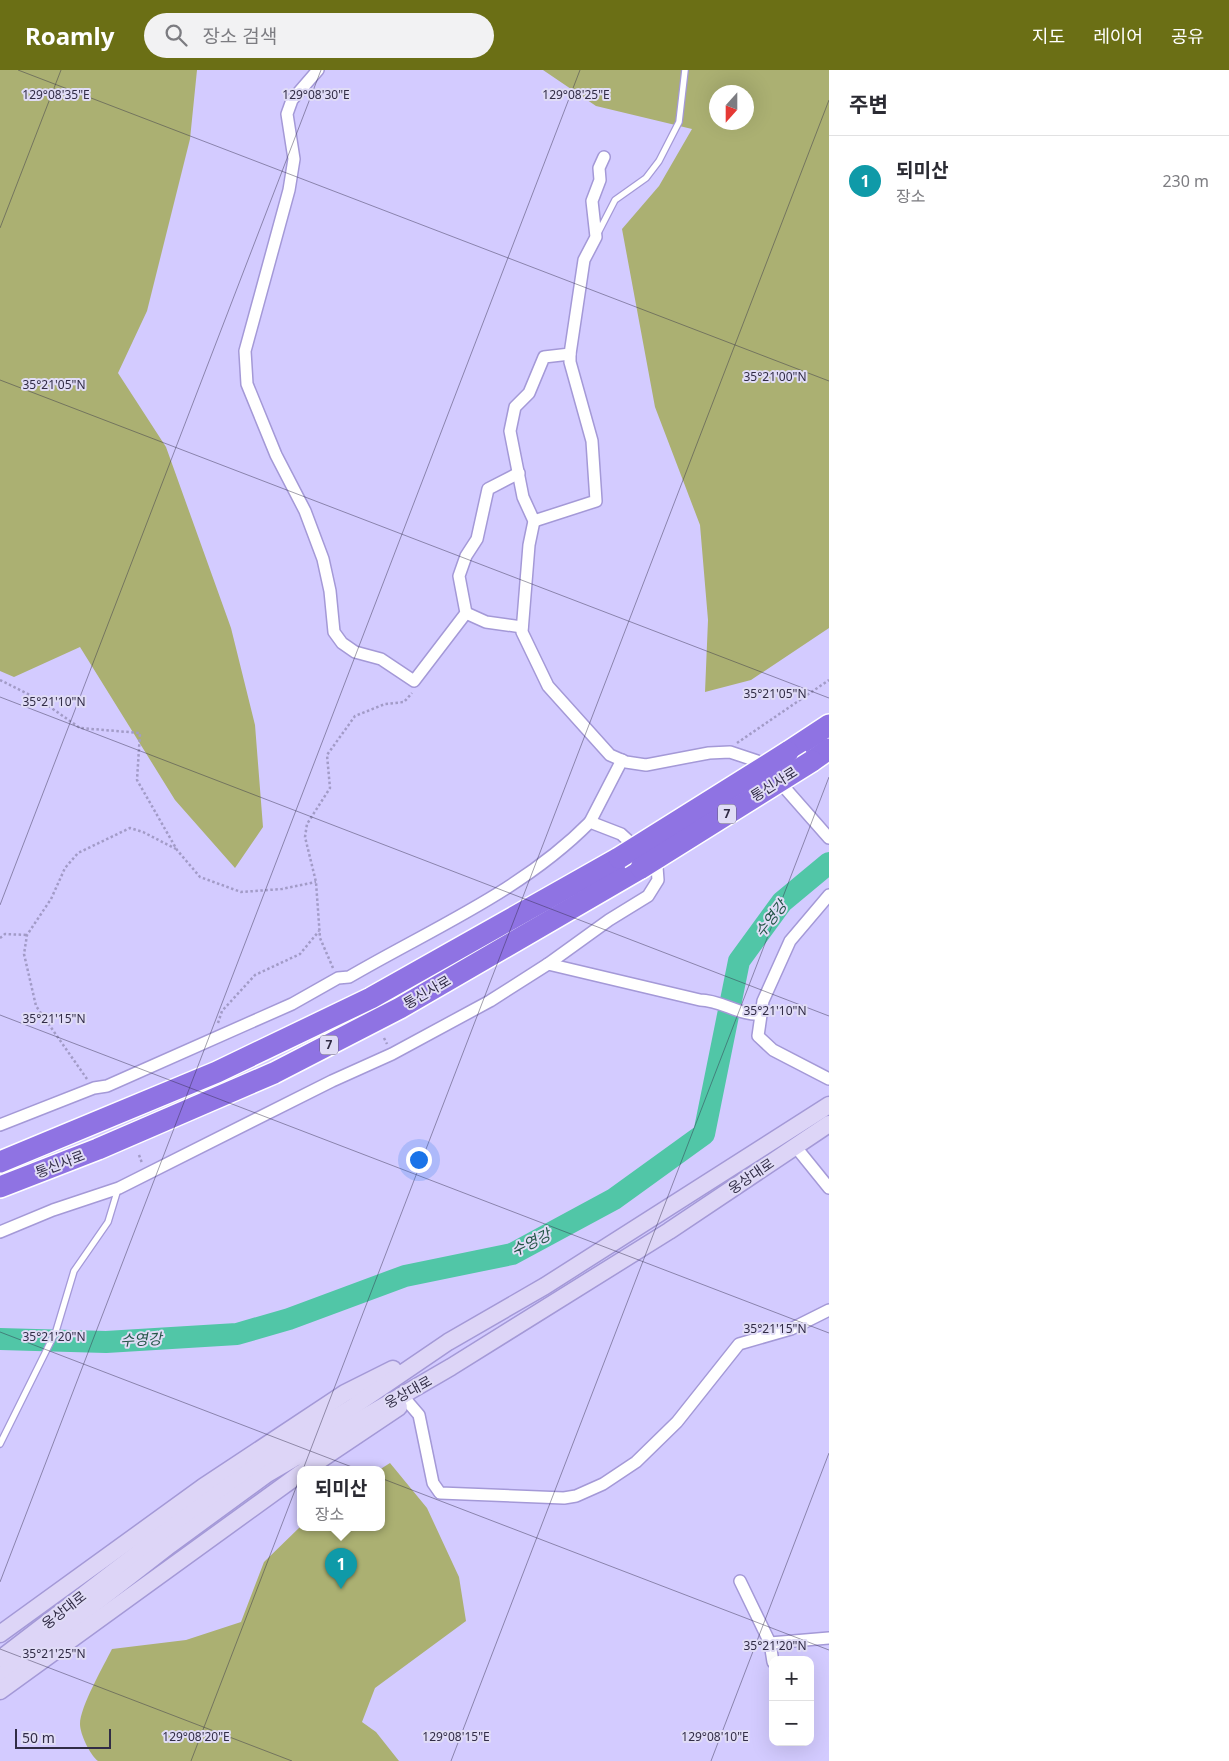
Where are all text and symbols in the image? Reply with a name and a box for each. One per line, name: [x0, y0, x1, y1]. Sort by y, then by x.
search box: [144, 13, 494, 58]
text: Roamly: [25, 19, 114, 52]
icon: search: [162, 21, 190, 49]
text: 장소 검색: [202, 23, 277, 49]
text: 지도: [1032, 24, 1065, 48]
text: 레이어: [1093, 24, 1143, 48]
text: 공유: [1171, 24, 1204, 48]
north arrow: [709, 85, 754, 130]
text: 129°08'35"E: [22, 86, 90, 103]
text: 129°08'30"E: [282, 86, 350, 103]
text: 129°08'25"E: [542, 86, 610, 103]
text: 주변: [849, 90, 888, 118]
text: 되미산: [896, 157, 948, 183]
text: 1: [860, 170, 870, 192]
text: 230 m: [1162, 170, 1209, 192]
text: 장소: [896, 185, 925, 207]
text: 35°21'00"N: [743, 368, 807, 385]
text: 35°21'05"N: [22, 376, 86, 393]
text: 35°21'05"N: [743, 685, 807, 702]
text: 35°21'10"N: [22, 693, 86, 710]
street label: 통신사로: [747, 762, 801, 805]
road number: 7: [718, 804, 736, 824]
water label: 수영강: [750, 894, 792, 941]
street label: 통신사로: [400, 970, 454, 1013]
text: 35°21'10"N: [743, 1002, 807, 1019]
text: 35°21'15"N: [22, 1010, 86, 1027]
road number: 7: [320, 1036, 338, 1054]
street label: 통신사로: [32, 1145, 87, 1182]
your location: [406, 1147, 432, 1173]
street label: 웅상대로: [724, 1153, 777, 1198]
water label: 수영강: [508, 1223, 556, 1260]
text: 35°21'15"N: [743, 1320, 807, 1337]
text: 35°21'20"N: [22, 1328, 86, 1345]
water label: 수영강: [120, 1328, 164, 1350]
street label: 웅상대로: [381, 1371, 435, 1412]
popup: [297, 1466, 385, 1531]
text: 되미산: [315, 1475, 367, 1501]
text: 장소: [315, 1503, 344, 1525]
pin: 1: [325, 1548, 357, 1589]
street label: 웅상대로: [38, 1586, 90, 1633]
text: 35°21'20"N: [743, 1637, 807, 1654]
text: 35°21'25"N: [22, 1645, 86, 1662]
map controls: [769, 1656, 814, 1746]
button: +: [769, 1656, 814, 1701]
button: −: [769, 1701, 814, 1746]
scale bar: [15, 1726, 111, 1749]
text: 50 m: [22, 1728, 55, 1747]
text: 129°08'20"E: [162, 1728, 230, 1745]
text: 129°08'15"E: [422, 1728, 490, 1745]
text: 129°08'10"E: [681, 1728, 749, 1745]

